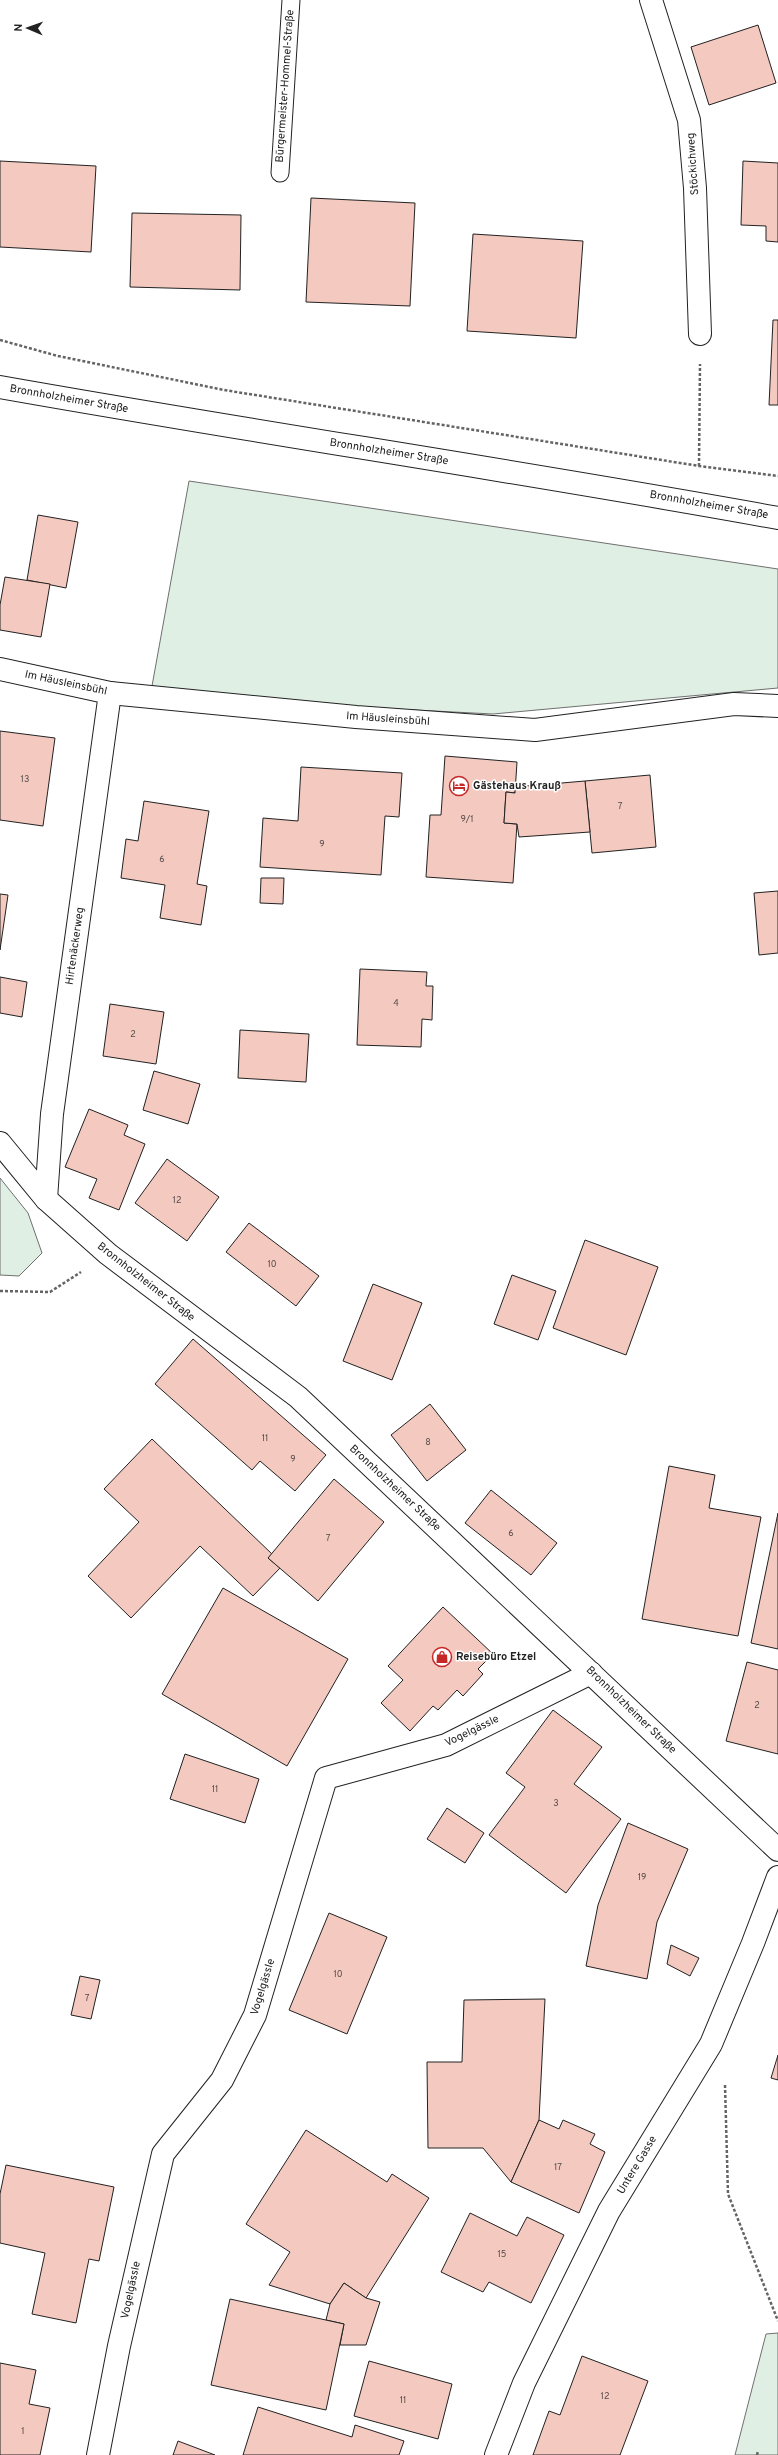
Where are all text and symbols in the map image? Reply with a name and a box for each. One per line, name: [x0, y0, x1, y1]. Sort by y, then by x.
north arrow: [8, 8, 48, 48]
street label: Bürgermeister-Hommel-Straße: [273, 9, 297, 163]
text: N: [12, 23, 26, 32]
street label: Stöckichweg: [684, 132, 702, 196]
street label: Bronnholzheimer Straße: [9, 382, 130, 416]
street label: Bronnholzheimer Straße: [329, 436, 450, 468]
street label: Bronnholzheimer Straße: [649, 488, 770, 522]
street label: Im Häusleinsbühl: [24, 667, 108, 699]
street label: Im Häusleinsbühl: [346, 709, 430, 729]
house number: 13: [21, 774, 29, 785]
hotel icon: Gästehaus Krauß: [448, 775, 470, 797]
place label: Gästehaus Krauß: [473, 779, 561, 793]
house number: 7: [618, 801, 623, 812]
house number: 9/1: [460, 814, 474, 825]
house number: 9: [319, 839, 325, 850]
house number: 6: [159, 854, 165, 865]
street label: Hirtenäckerweg: [63, 906, 87, 986]
house number: 4: [393, 998, 399, 1009]
house number: 2: [130, 1029, 136, 1040]
house number: 12: [173, 1195, 181, 1206]
street label: Bronnholzheimer Straße: [94, 1239, 198, 1325]
house number: 10: [267, 1259, 277, 1270]
house number: 11: [262, 1433, 268, 1444]
house number: 8: [425, 1437, 431, 1448]
street label: Bronnholzheimer Straße: [346, 1442, 444, 1534]
house number: 9: [290, 1454, 296, 1465]
house number: 6: [508, 1528, 514, 1539]
house number: 7: [326, 1533, 331, 1544]
shop icon: Reisebüro Etzel: [431, 1646, 453, 1668]
place label: Reisebüro Etzel: [456, 1650, 536, 1664]
street label: Bronnholzheimer Straße: [583, 1663, 679, 1757]
house number: 2: [754, 1700, 760, 1711]
street label: Vogelgässle: [443, 1712, 501, 1750]
house number: 11: [212, 1784, 218, 1795]
house number: 3: [553, 1798, 559, 1809]
house number: 19: [638, 1872, 646, 1883]
street label: Vogelgässle: [248, 1957, 278, 2017]
house number: 10: [333, 1969, 343, 1980]
house number: 7: [85, 1993, 90, 2004]
street label: Untere Gasse: [614, 2133, 660, 2197]
house number: 17: [554, 2162, 562, 2173]
house number: 15: [498, 2249, 506, 2260]
street label: Vogelgässle: [118, 2260, 144, 2320]
house number: 12: [601, 2391, 609, 2402]
house number: 11: [400, 2395, 406, 2406]
house number: 1: [21, 2426, 25, 2437]

